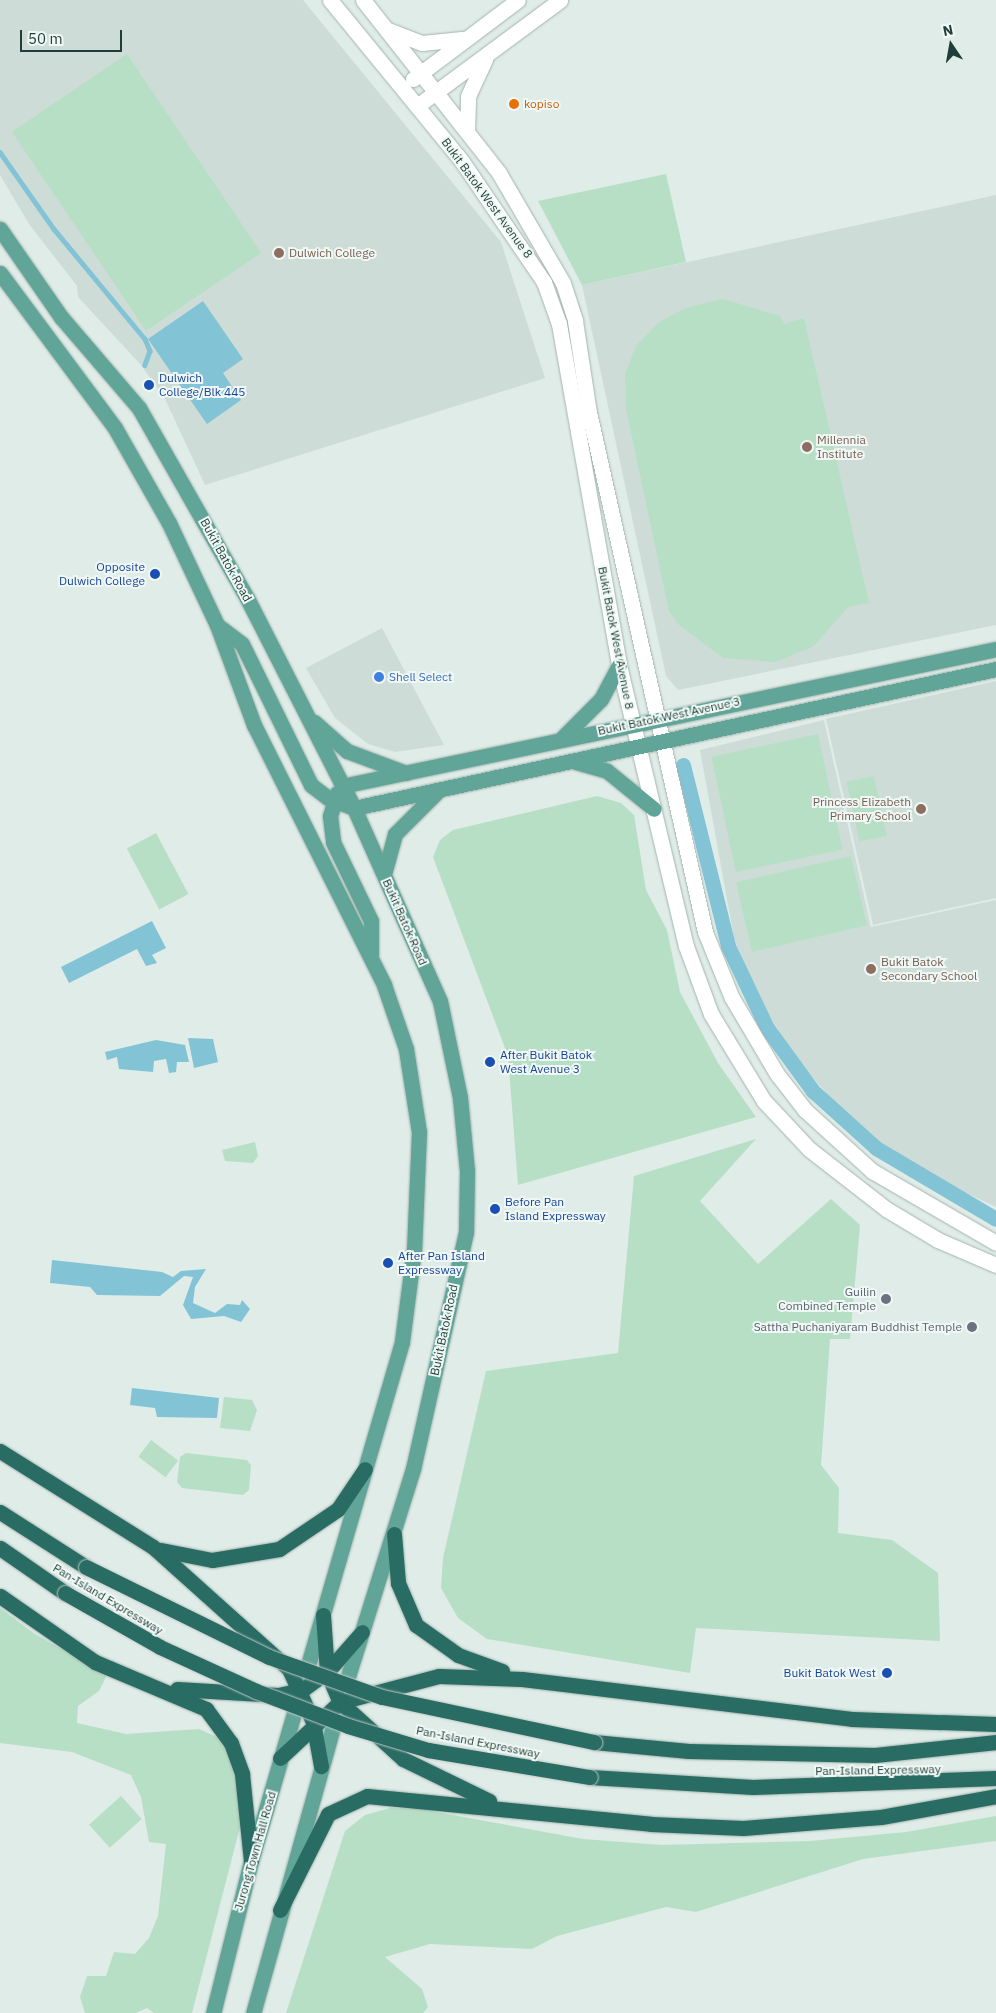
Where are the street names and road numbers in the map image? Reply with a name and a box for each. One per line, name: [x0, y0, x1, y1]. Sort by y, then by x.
street label: Bukit Batok West Avenue 8: [438, 135, 536, 261]
street label: Bukit Batok Road: [197, 516, 255, 604]
street label: Bukit Batok West Avenue 8: [595, 565, 637, 711]
street label: Bukit Batok West Avenue 3: [596, 694, 742, 738]
street label: Bukit Batok Road: [380, 877, 430, 967]
street label: Bukit Batok Road: [427, 1283, 461, 1377]
street label: Pan-Island Expressway: [50, 1560, 166, 1638]
street label: Pan-Island Expressway: [415, 1723, 541, 1761]
street label: Pan-Island Expressway: [815, 1762, 941, 1778]
street label: Jurong Town Hall Road: [231, 1790, 279, 1912]

